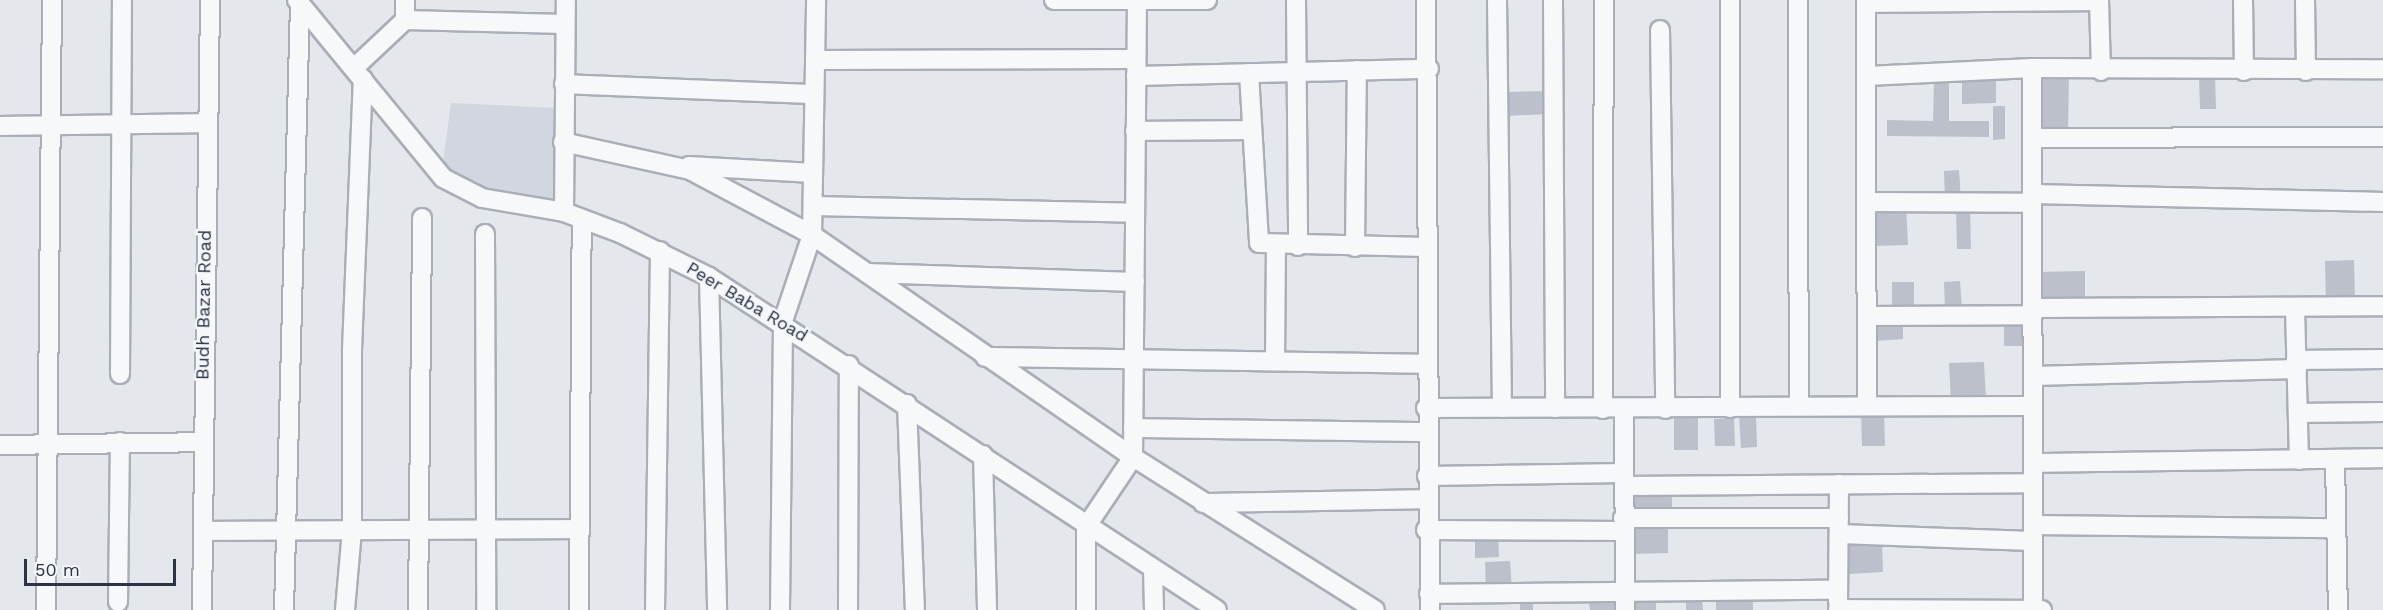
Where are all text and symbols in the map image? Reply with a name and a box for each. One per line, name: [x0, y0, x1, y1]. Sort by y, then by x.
street label: Budh Bazar Road: [192, 230, 216, 380]
street label: Peer Baba Road: [682, 257, 812, 347]
scale bar: [27, 547, 178, 585]
text: 50 m: [35, 559, 80, 580]

